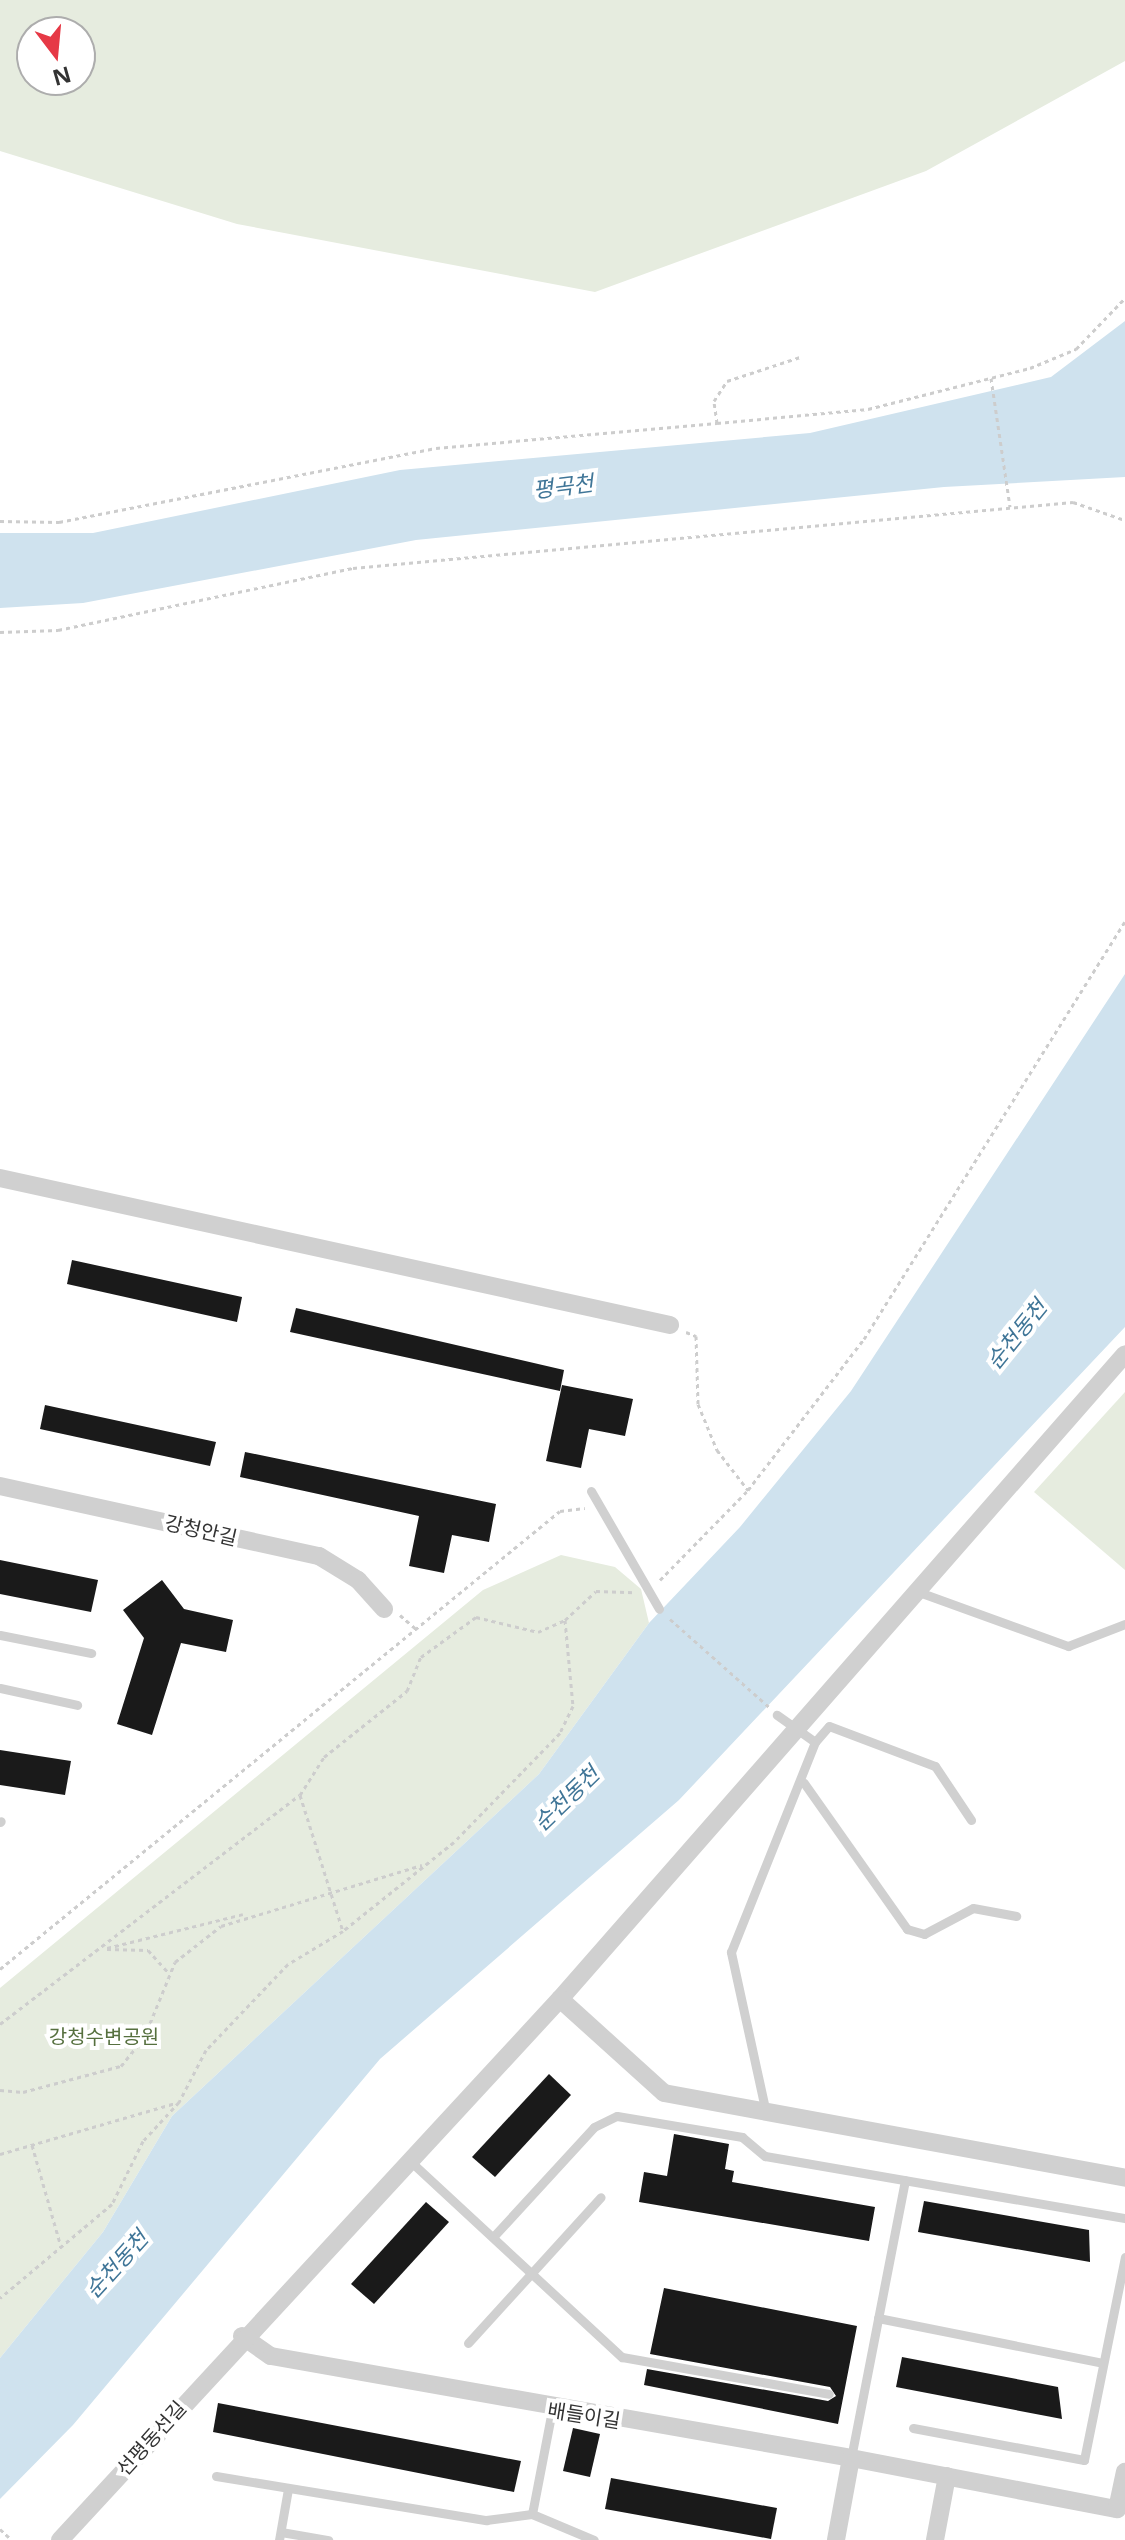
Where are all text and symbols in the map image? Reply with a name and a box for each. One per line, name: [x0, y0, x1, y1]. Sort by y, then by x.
north arrow: [16, 16, 96, 96]
text: N: [49, 60, 75, 94]
water label: 평곡천: [531, 469, 595, 503]
water label: 순천동천: [980, 1294, 1052, 1374]
street label: 강청안길: [162, 1510, 240, 1550]
water label: 순천동천: [528, 1760, 604, 1836]
park label: 강청수변공원: [49, 2024, 159, 2048]
water label: 순천동천: [79, 2225, 153, 2303]
street label: 선평동선길: [111, 2396, 191, 2480]
street label: 배들이길: [546, 2397, 622, 2433]

